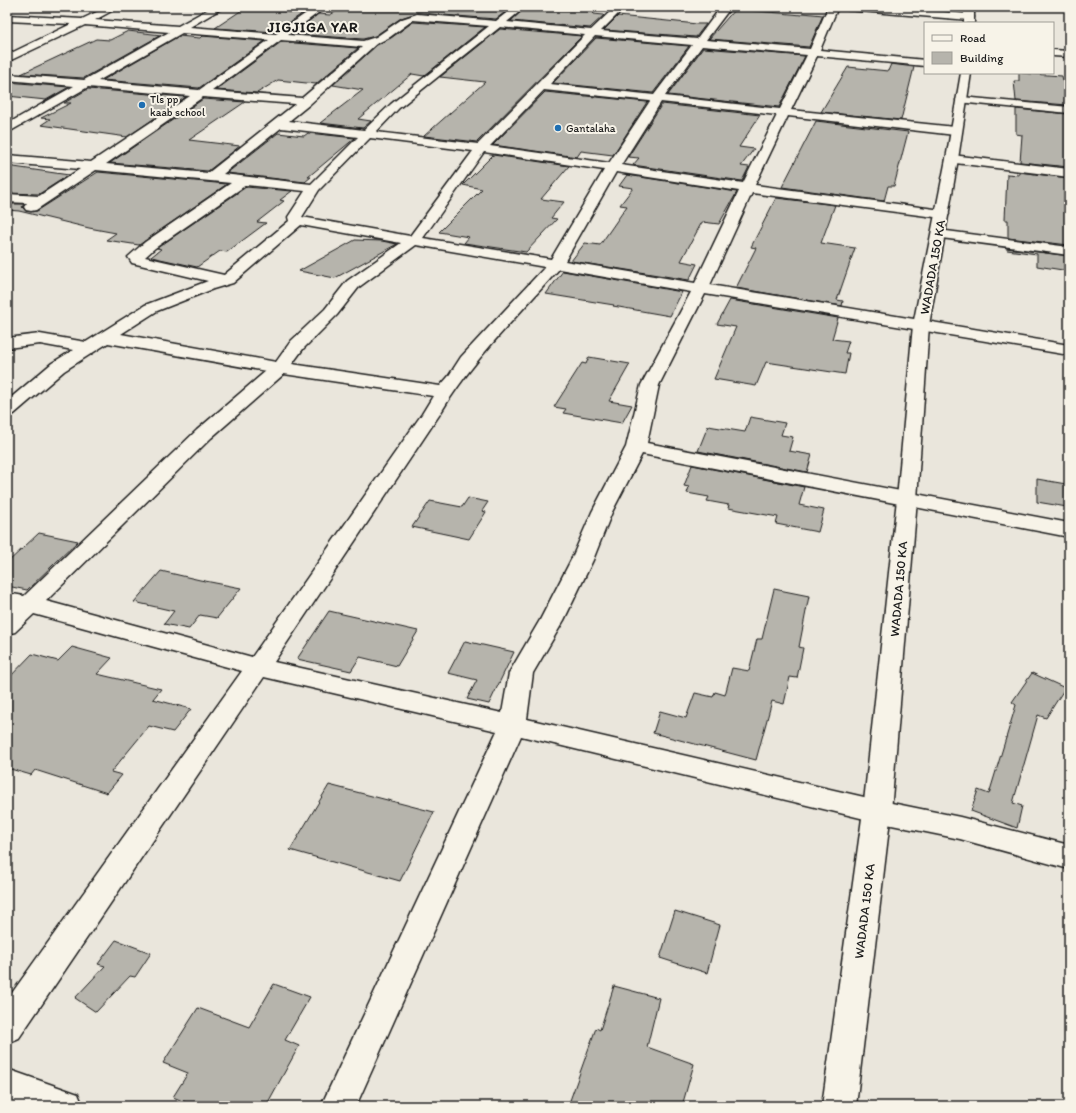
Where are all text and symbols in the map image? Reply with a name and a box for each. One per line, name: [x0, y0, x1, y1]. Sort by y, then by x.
district label: JIGJIGA YAR: [266, 19, 359, 36]
legend: [924, 22, 1054, 74]
text: Road: [960, 31, 986, 45]
text: Building: [960, 51, 1004, 65]
place label: Tls pp kaab school: [150, 93, 205, 119]
marker: Tls pp kaab school: [137, 100, 147, 110]
place label: Gantalaha: [566, 122, 616, 135]
marker: Gantalaha: [553, 123, 563, 133]
street label: WADADA 150 KA: [917, 218, 948, 316]
street label: WADADA 150 KA: [887, 540, 910, 638]
street label: WADADA 150 KA: [851, 862, 878, 960]

